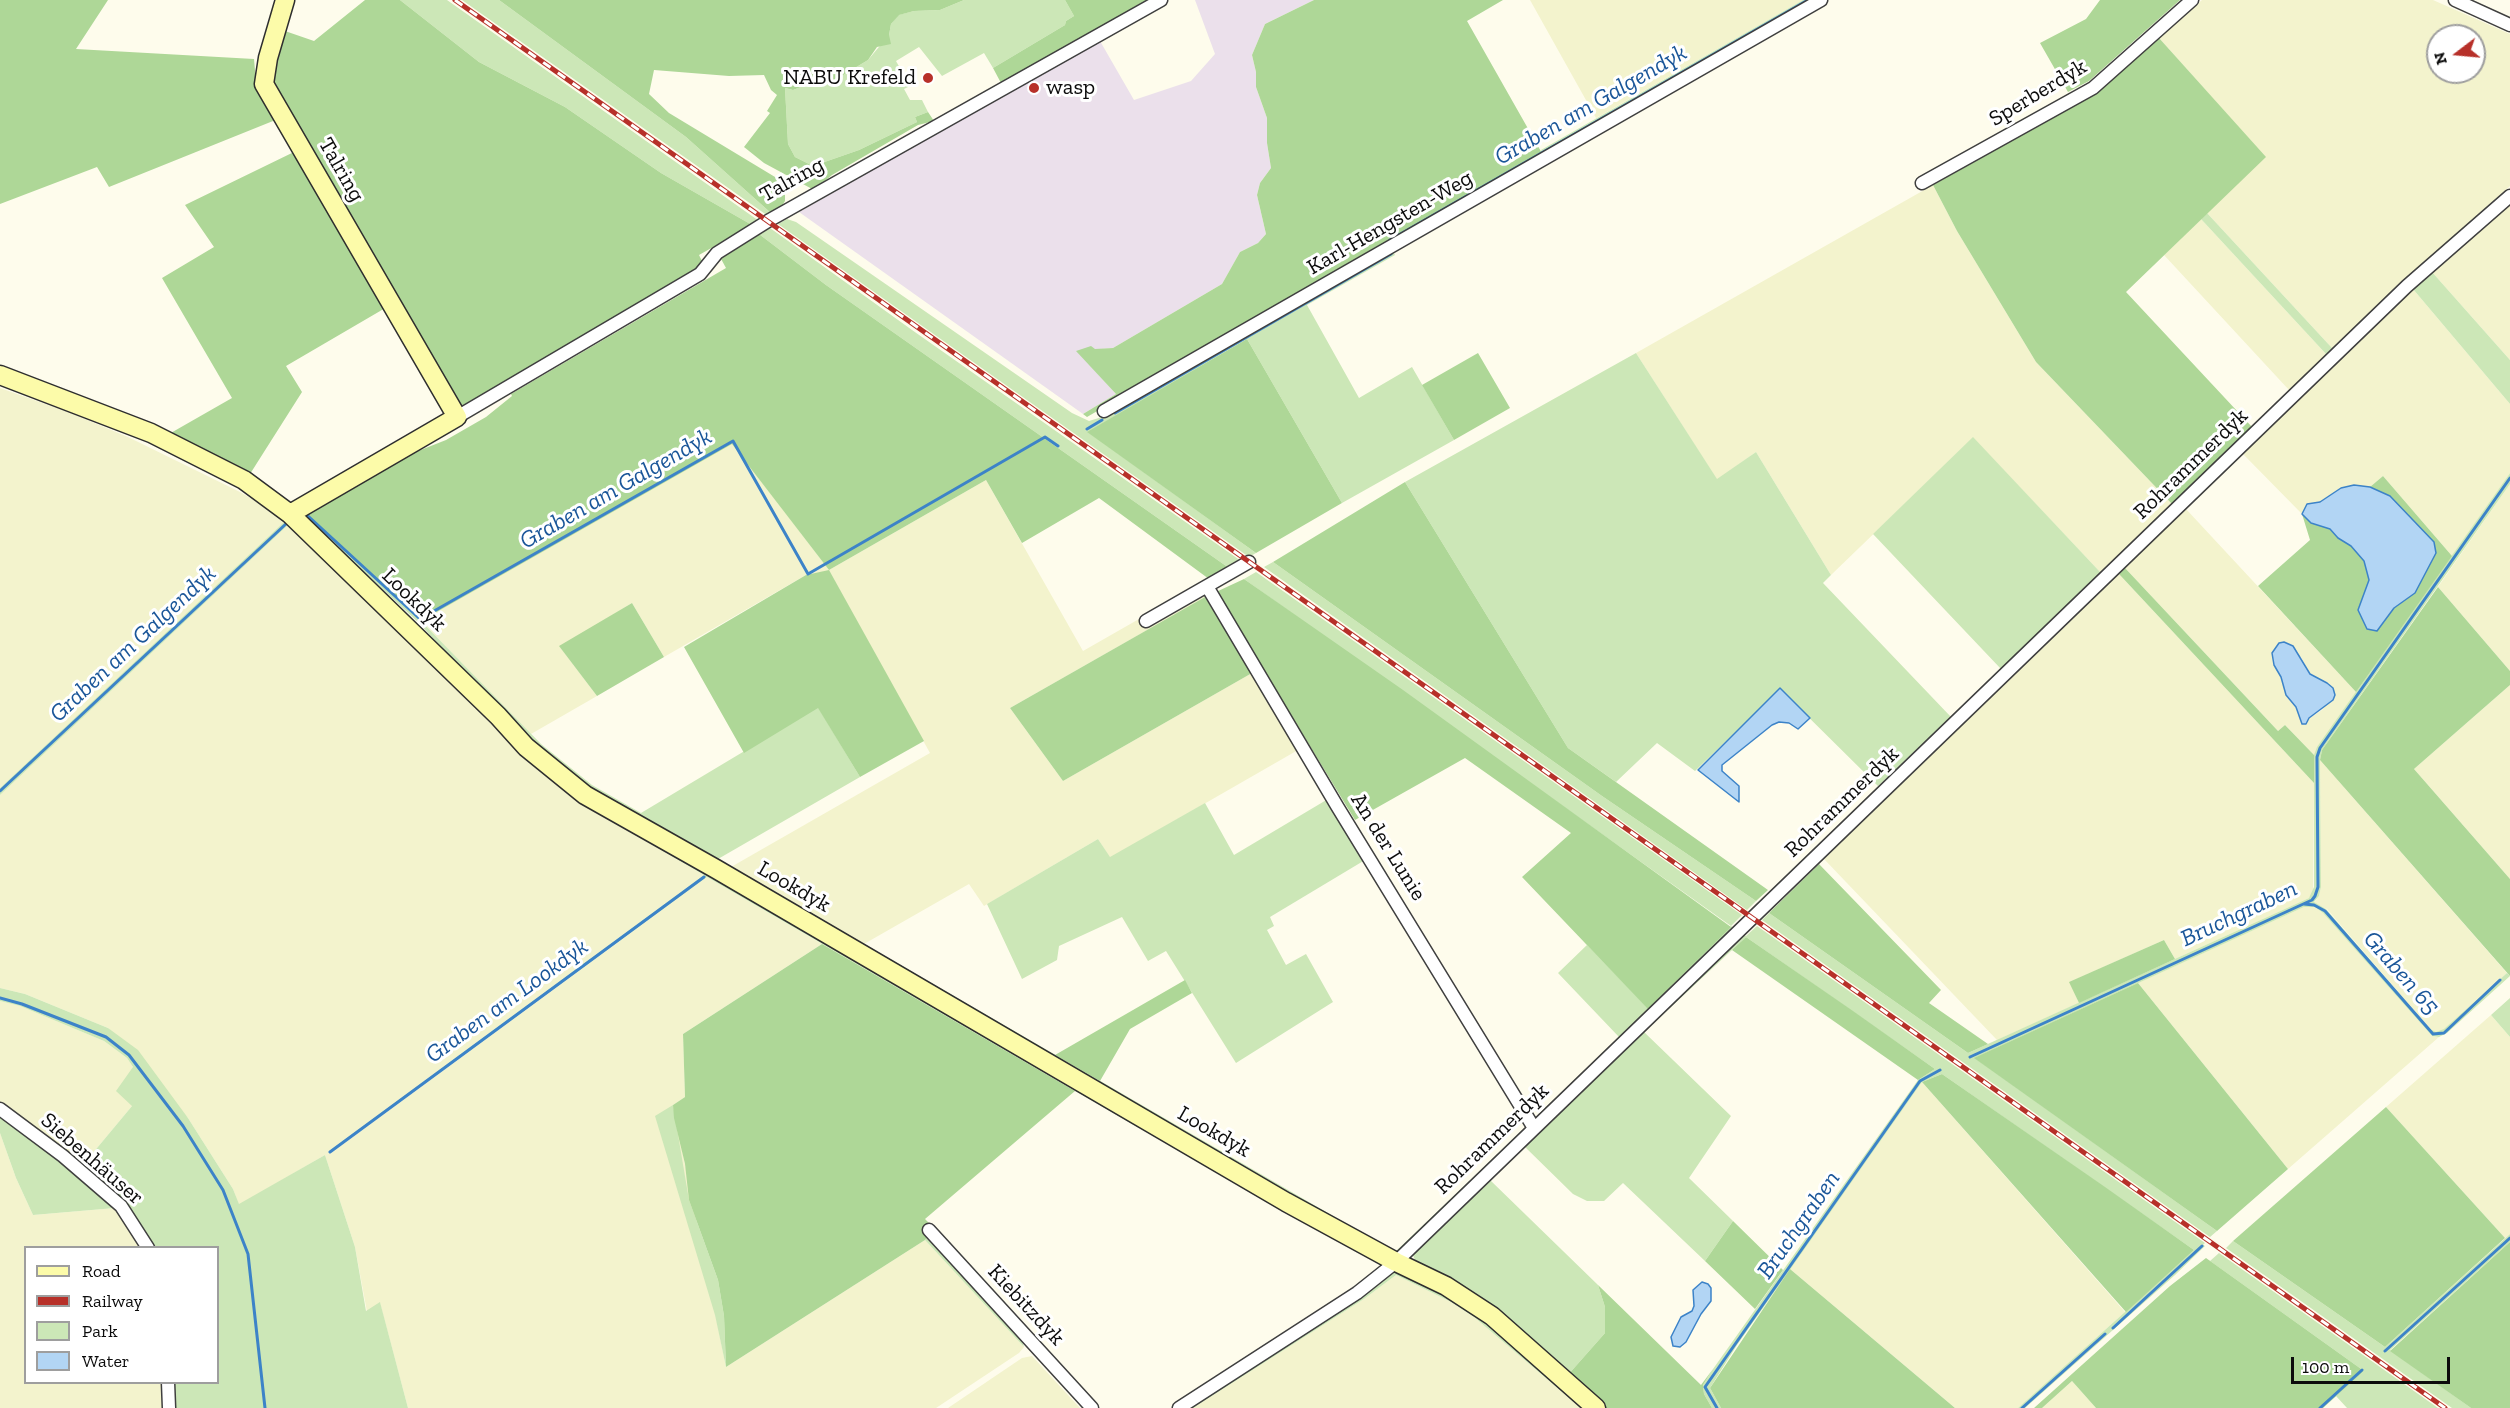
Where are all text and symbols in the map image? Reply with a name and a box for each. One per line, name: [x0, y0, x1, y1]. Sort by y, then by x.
north arrow: [2426, 24, 2486, 84]
water label: Graben am Galgendyk: [1490, 38, 1692, 172]
text: N: [2429, 50, 2451, 67]
street label: Sperberdyk: [1985, 54, 2091, 132]
place label: NABU Krefeld: [783, 65, 916, 91]
marker: NABU Krefeld: [921, 71, 935, 85]
place label: wasp: [1046, 75, 1095, 101]
marker: wasp: [1027, 81, 1041, 95]
street label: Talring: [312, 133, 370, 207]
street label: Talring: [755, 152, 829, 208]
street label: Karl-Hengsten-Weg: [1303, 165, 1477, 281]
street label: Rohrammerdyk: [2128, 403, 2254, 525]
water label: Graben am Galgendyk: [515, 422, 717, 556]
water label: Graben am Galgendyk: [44, 560, 222, 728]
street label: Lookdyk: [376, 563, 452, 637]
street label: Rohrammerdyk: [1779, 741, 1905, 863]
street label: An der Lunie: [1345, 788, 1431, 906]
street label: Lookdyk: [753, 856, 835, 918]
water label: Bruchgraben: [2176, 875, 2302, 953]
water label: Graben 65: [2357, 925, 2445, 1021]
water label: Graben am Lookdyk: [420, 932, 594, 1070]
street label: Rohrammerdyk: [1429, 1078, 1555, 1200]
street label: Lookdyk: [1173, 1101, 1255, 1163]
street label: Siebenhäuser: [35, 1107, 149, 1211]
water label: Bruchgraben: [1751, 1165, 1847, 1285]
legend: [24, 1246, 219, 1384]
street label: Kiebitzdyk: [982, 1259, 1070, 1351]
text: Road: [82, 1260, 121, 1282]
text: Railway: [82, 1290, 143, 1312]
text: Park: [82, 1320, 118, 1342]
scale bar: [2294, 1345, 2453, 1383]
text: Water: [82, 1350, 129, 1372]
text: 100 m: [2302, 1356, 2349, 1378]

